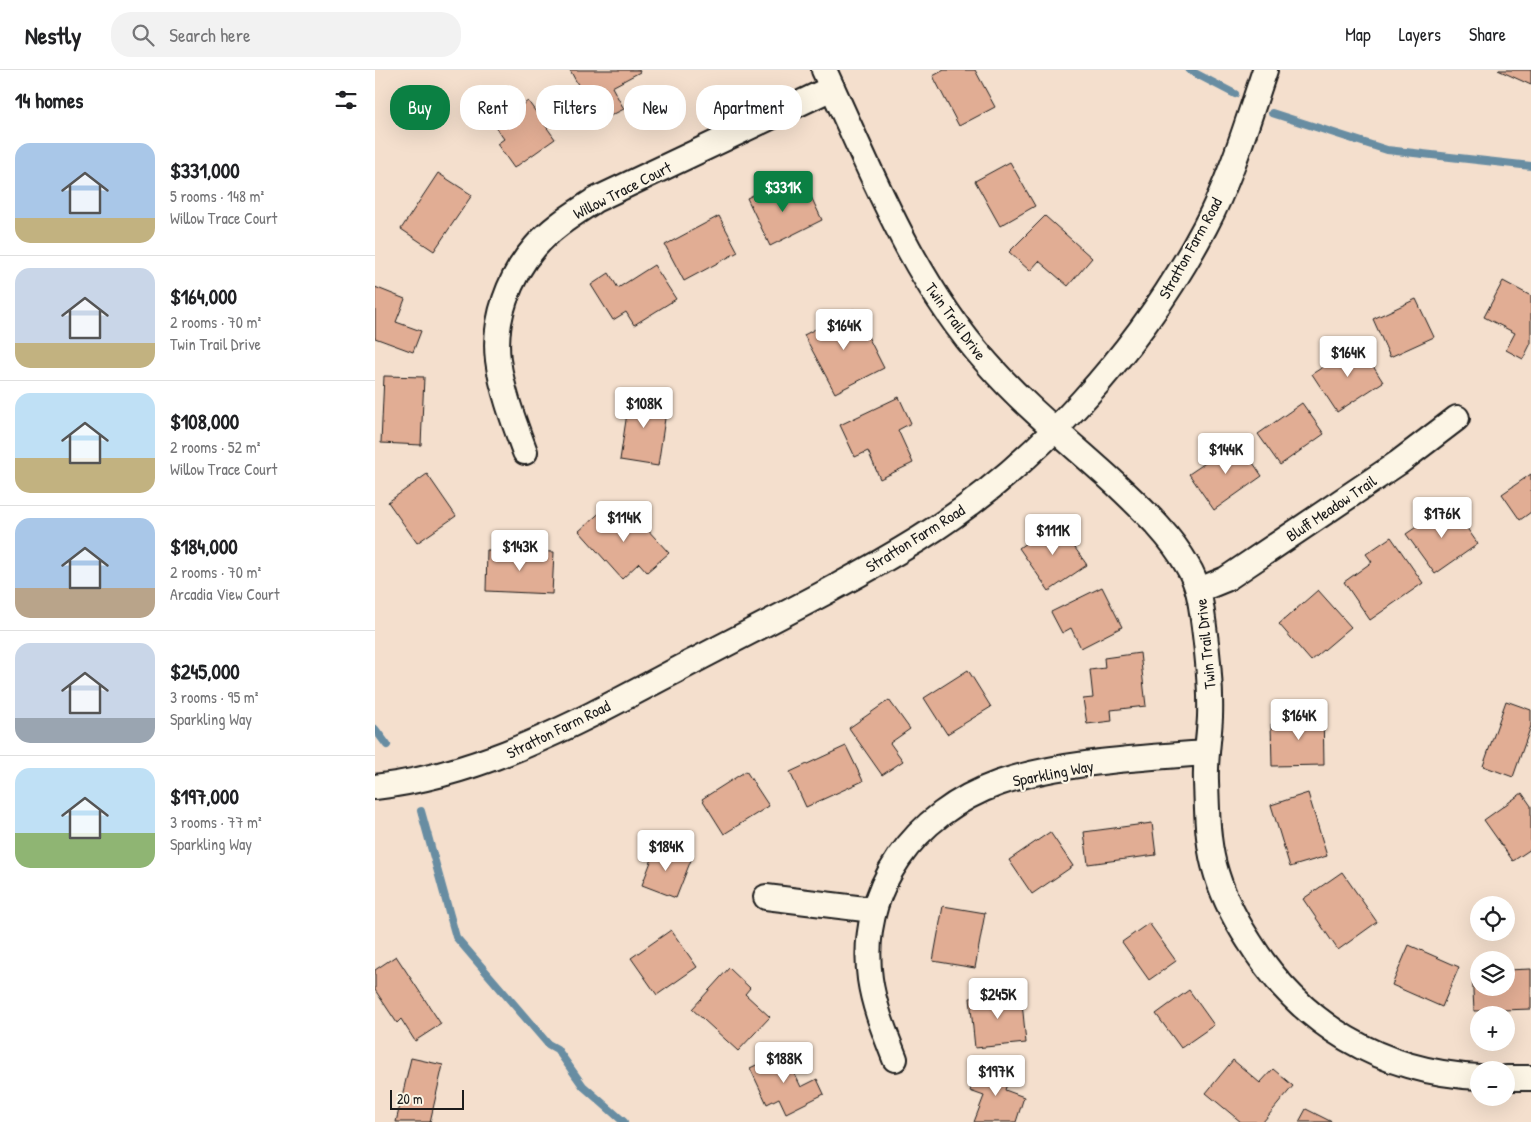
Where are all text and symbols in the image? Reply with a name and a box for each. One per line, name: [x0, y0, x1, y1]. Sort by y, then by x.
search box: [111, 12, 461, 57]
text: Nestly: [25, 19, 81, 51]
icon: search: [129, 21, 157, 49]
text: Search here: [169, 22, 251, 48]
text: Map: [1345, 22, 1371, 47]
text: Layers: [1399, 22, 1441, 47]
text: Share: [1469, 22, 1506, 47]
chip: Buy: [390, 85, 450, 130]
chip: Rent: [460, 85, 526, 130]
chip: Filters: [536, 85, 614, 130]
chip: New: [624, 85, 686, 130]
chip: Apartment: [696, 85, 802, 130]
text: 14 homes: [15, 86, 83, 115]
icon: filters: [332, 86, 360, 114]
text: $331,000: [170, 156, 240, 185]
street label: Willow Trace Court: [569, 156, 675, 224]
icon: home: [55, 163, 115, 223]
pin: $331K: [748, 170, 818, 213]
text: $331K: [765, 176, 801, 198]
text: 5 rooms · 148 m²: [170, 185, 264, 207]
street label: Stratton Farm Road: [1153, 193, 1227, 303]
text: Willow Trace Court: [170, 207, 277, 229]
street label: Twin Trail Drive: [920, 278, 992, 365]
text: $164,000: [170, 282, 237, 311]
icon: home: [55, 288, 115, 348]
pin: $164K: [809, 308, 879, 351]
text: 2 rooms · 70 m²: [170, 311, 261, 333]
text: $164K: [827, 314, 861, 336]
text: Twin Trail Drive: [170, 333, 261, 355]
pin: $164K: [1313, 336, 1383, 378]
text: $164K: [1331, 341, 1365, 363]
pin: $108K: [609, 386, 679, 429]
text: $108K: [626, 392, 662, 414]
text: $108,000: [170, 407, 239, 436]
icon: home: [55, 413, 115, 473]
pin: $144K: [1191, 432, 1261, 475]
text: 2 rooms · 52 m²: [170, 436, 260, 458]
text: $144K: [1209, 438, 1243, 460]
text: Willow Trace Court: [170, 458, 277, 480]
street label: Bluff Meadow Trail: [1282, 469, 1381, 546]
pin: $176K: [1407, 496, 1477, 539]
street label: Stratton Farm Road: [861, 499, 969, 577]
pin: $114K: [589, 500, 659, 543]
text: $176K: [1424, 502, 1460, 524]
text: $114K: [607, 506, 641, 528]
pin: $111K: [1018, 514, 1088, 556]
text: $111K: [1036, 519, 1070, 541]
pin: $143K: [485, 530, 555, 572]
text: $184,000: [170, 532, 238, 561]
text: $143K: [502, 535, 538, 557]
icon: home: [55, 538, 115, 598]
text: 2 rooms · 70 m²: [170, 561, 261, 583]
text: Arcadia View Court: [170, 583, 280, 605]
street label: Twin Trail Drive: [1189, 597, 1221, 690]
text: $245,000: [170, 657, 240, 686]
icon: home: [55, 663, 115, 723]
text: 3 rooms · 95 m²: [170, 686, 258, 708]
street label: Stratton Farm Road: [502, 694, 614, 764]
pin: $164K: [1264, 698, 1334, 741]
text: $164K: [1282, 704, 1316, 726]
text: Sparkling Way: [170, 708, 252, 730]
street label: Sparkling Way: [1011, 754, 1096, 792]
text: $197,000: [170, 782, 239, 811]
icon: home: [55, 788, 115, 848]
text: 3 rooms · 77 m²: [170, 811, 262, 833]
pin: $184K: [631, 830, 701, 872]
text: Sparkling Way: [170, 833, 252, 855]
text: $184K: [648, 835, 684, 857]
map controls: [1470, 896, 1515, 1106]
button: locate: [1470, 896, 1515, 941]
button: layers: [1470, 951, 1515, 996]
pin: $245K: [963, 978, 1033, 1020]
text: $245K: [980, 983, 1016, 1005]
button: +: [1470, 1006, 1515, 1051]
pin: $188K: [749, 1042, 819, 1084]
text: $188K: [766, 1047, 802, 1069]
pin: $197K: [961, 1054, 1031, 1097]
text: $197K: [978, 1060, 1014, 1082]
button: −: [1470, 1061, 1515, 1106]
scale bar: [390, 1087, 464, 1110]
text: 20 m: [397, 1089, 423, 1108]

